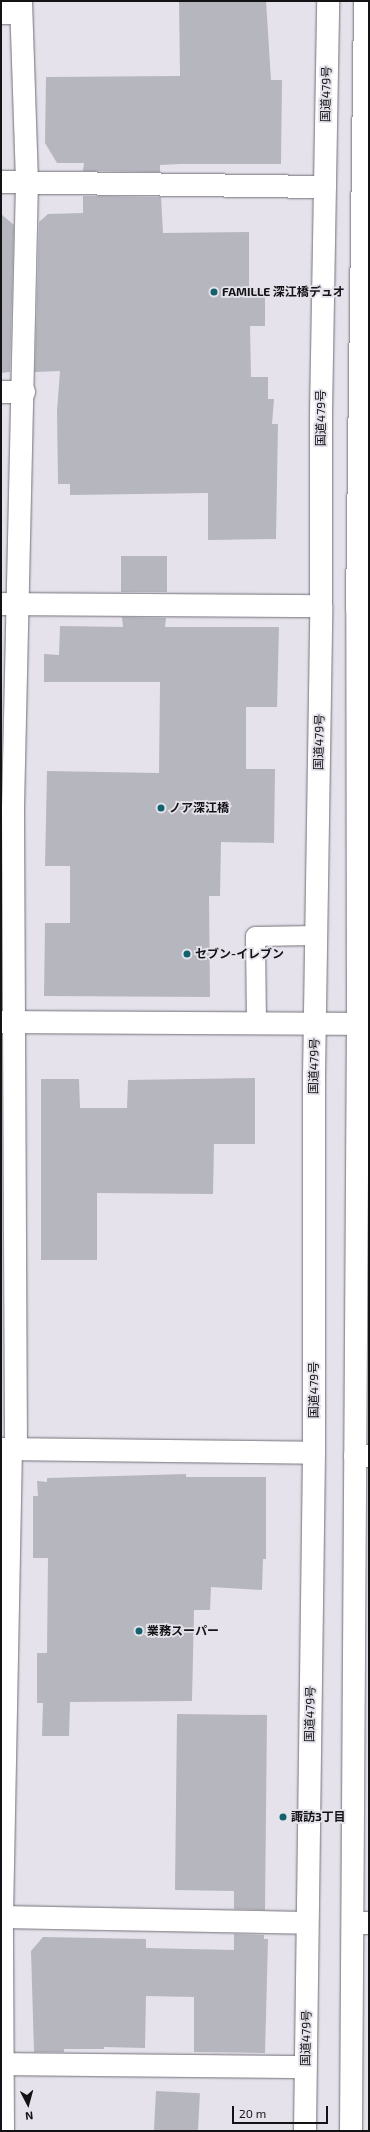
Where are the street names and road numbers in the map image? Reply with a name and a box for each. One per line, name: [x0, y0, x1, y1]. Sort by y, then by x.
street label: 国道479号: [318, 66, 334, 122]
street label: 国道479号: [314, 390, 328, 446]
street label: 国道479号: [311, 714, 327, 770]
street label: 国道479号: [306, 1038, 322, 1094]
street label: 国道479号: [307, 1362, 321, 1418]
street label: 国道479号: [302, 1686, 318, 1742]
street label: 国道479号: [298, 2010, 314, 2066]

